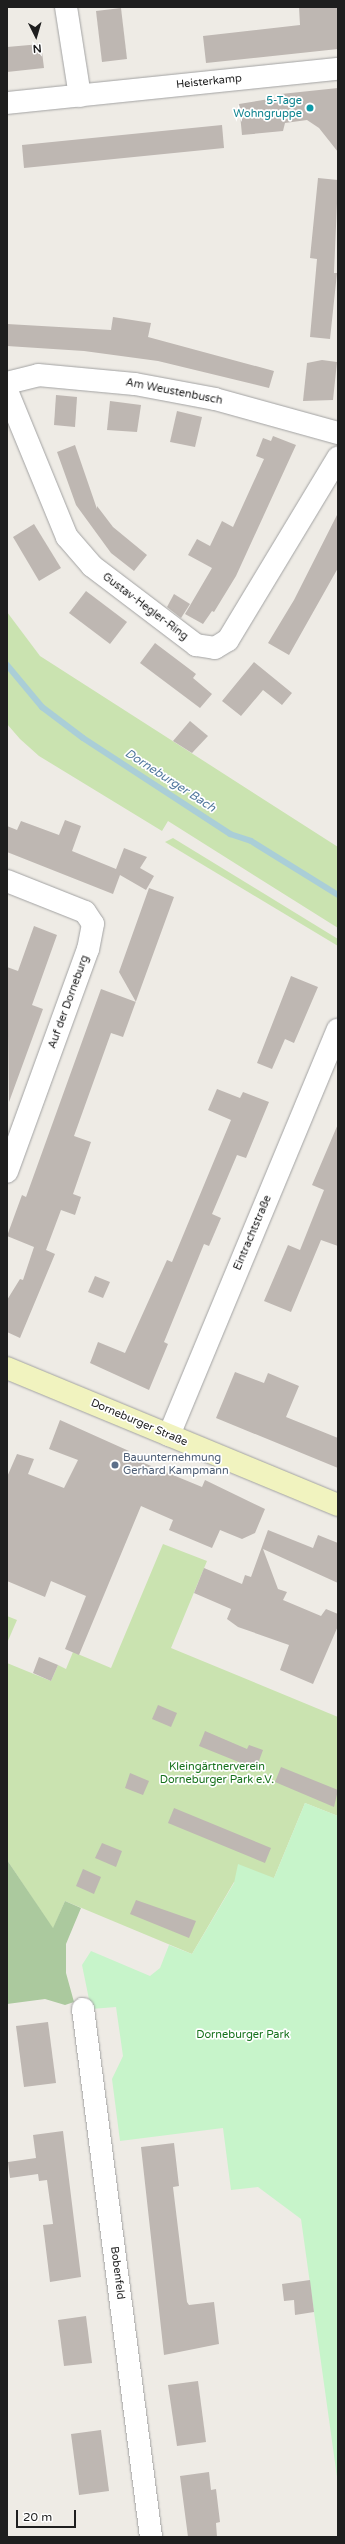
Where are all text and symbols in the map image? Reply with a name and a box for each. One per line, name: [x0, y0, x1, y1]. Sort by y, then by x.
north arrow: [16, 16, 56, 56]
text: N: [32, 42, 42, 55]
street label: Heisterkamp: [175, 72, 243, 92]
place label: 5-Tage Wohngruppe: [233, 95, 302, 121]
marker: 5-Tage Wohngruppe: [305, 103, 315, 113]
street label: Am Weustenbusch: [124, 376, 224, 408]
street label: Gustav-Hegler-Ring: [100, 570, 190, 644]
water label: Dorneburger Bach: [122, 746, 218, 816]
street label: Auf der Dorneburg: [46, 953, 92, 1051]
street label: Eintrachtstraße: [231, 1193, 275, 1273]
street label: Dorneburger Straße: [89, 1397, 189, 1449]
place label: Bauunternehmung Gerhard Kampmann: [123, 1452, 229, 1478]
marker: Bauunternehmung Gerhard Kampmann: [110, 1460, 120, 1470]
park label: Kleingärtnerverein Dorneburger Park e.V.: [160, 1761, 274, 1787]
park label: Dorneburger Park: [196, 2028, 290, 2042]
street label: Bobenfeld: [107, 2246, 127, 2300]
scale bar: [18, 2502, 78, 2528]
text: 20 m: [23, 2510, 52, 2524]

